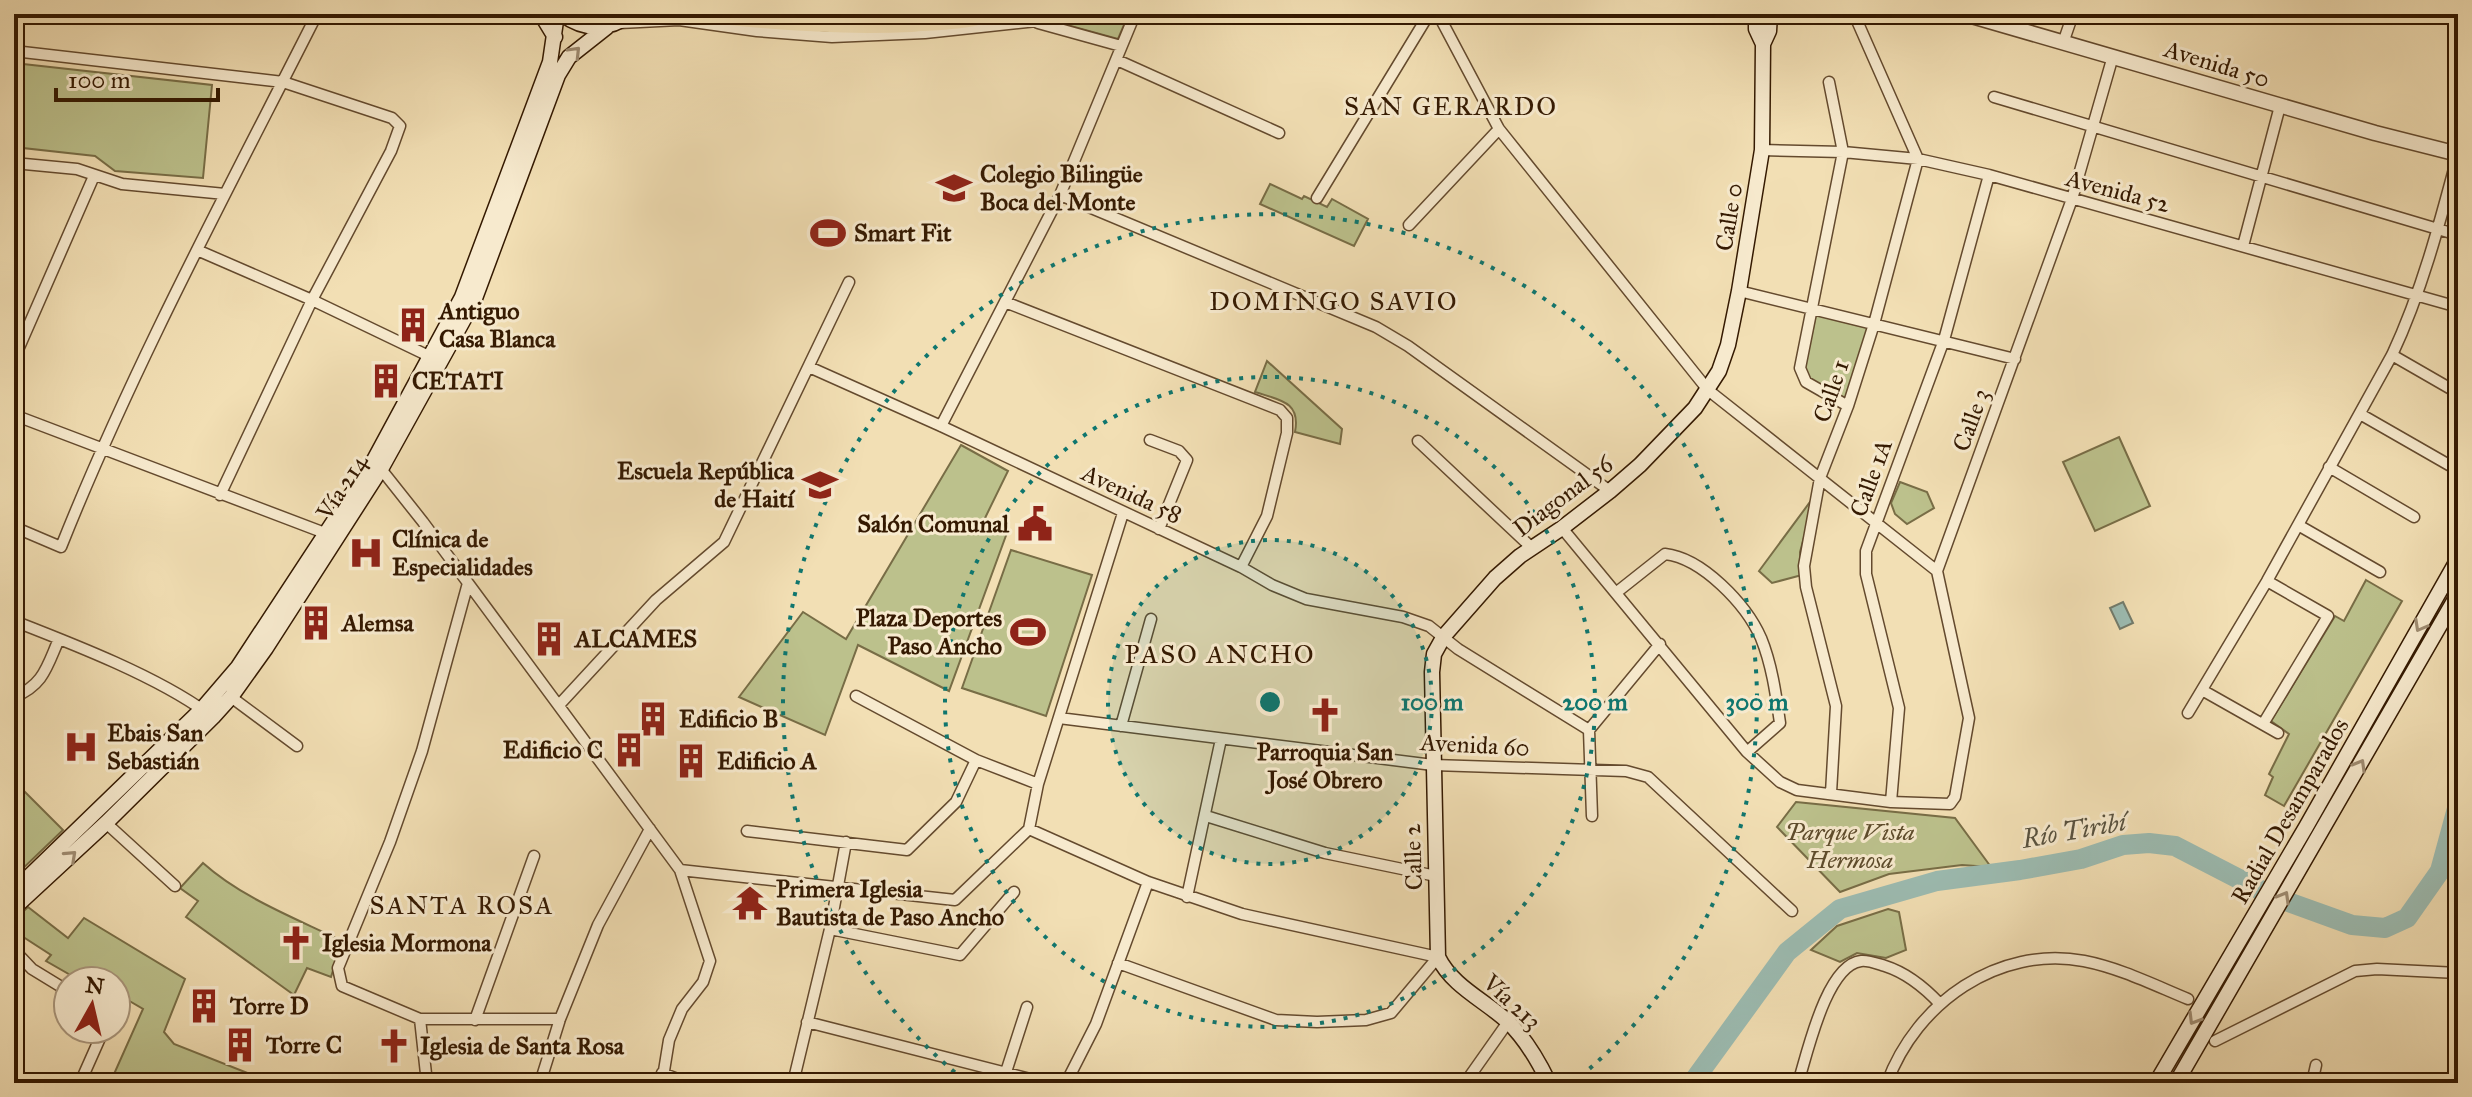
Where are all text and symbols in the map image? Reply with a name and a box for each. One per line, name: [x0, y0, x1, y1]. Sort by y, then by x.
street label: Avenida 50: [2160, 34, 2273, 94]
one-way arrow: [566, 47, 580, 61]
scale bar: [56, 52, 218, 102]
text: 100 m: [68, 65, 131, 95]
district label: SAN GERARDO: [1344, 90, 1558, 122]
place label: Colegio Bilingüe Boca del Monte: [980, 159, 1143, 217]
street label: Avenida 52: [2062, 163, 2173, 219]
school or university icon: Colegio Bilingüe Boca del Monte: [935, 169, 973, 207]
street label: Calle 0: [1709, 181, 1749, 253]
sports icon: Smart Fit: [809, 214, 847, 252]
place label: Smart Fit: [854, 218, 952, 248]
district label: DOMINGO SAVIO: [1209, 285, 1459, 317]
place label: Antiguo Casa Blanca: [437, 296, 556, 354]
building icon: Antiguo Casa Blanca: [394, 306, 432, 344]
street label: Calle 1: [1806, 356, 1856, 426]
building icon: CETATI: [367, 362, 405, 400]
place label: CETATI: [412, 366, 504, 396]
street label: Calle 3: [1946, 385, 1996, 455]
street label: Calle 1A: [1843, 435, 1899, 521]
street label: Vía 214: [309, 448, 375, 526]
street label: Diagonal 56: [1507, 448, 1619, 543]
place label: Escuela República de Haití: [617, 456, 795, 514]
street label: Avenida 58: [1076, 457, 1187, 530]
school or university icon: Escuela República de Haití: [801, 466, 839, 504]
public building icon: Salón Comunal: [1016, 505, 1054, 543]
place label: Salón Comunal: [857, 509, 1010, 539]
place label: Clínica de Especialidades: [392, 524, 533, 582]
hospital icon: Clínica de Especialidades: [347, 534, 385, 572]
place label: Plaza Deportes Paso Ancho: [856, 603, 1002, 661]
building icon: Alemsa: [297, 604, 335, 642]
place label: Alemsa: [340, 608, 414, 638]
sports icon: Plaza Deportes Paso Ancho: [1009, 613, 1047, 651]
one-way arrow: [2414, 618, 2430, 632]
building icon: ALCAMES: [530, 620, 568, 658]
place label: ALCAMES: [573, 624, 697, 654]
district label: PASO ANCHO: [1124, 638, 1316, 670]
text: 100 m: [1401, 687, 1464, 717]
text: 200 m: [1562, 687, 1628, 717]
text: 300 m: [1726, 687, 1789, 717]
centre of rings: [1256, 688, 1284, 716]
church icon: Parroquia San José Obrero: [1306, 696, 1344, 734]
building icon: Edificio B: [634, 700, 672, 738]
place label: Edificio B: [679, 704, 779, 734]
street label: Radial Desamparados: [2225, 713, 2355, 909]
place label: Ebais San Sebastián: [107, 718, 203, 776]
street label: Avenida 60: [1419, 727, 1530, 763]
hospital icon: Ebais San Sebastián: [62, 728, 100, 766]
building icon: Edificio C: [610, 731, 648, 769]
place label: Edificio C: [503, 735, 603, 765]
place label: Parroquia San José Obrero: [1257, 737, 1393, 795]
building icon: Edificio A: [672, 742, 710, 780]
place label: Edificio A: [717, 746, 818, 776]
one-way arrow: [2350, 759, 2366, 774]
water label: Río Tiribí: [2018, 804, 2134, 855]
park label: Parque Vista Hermosa: [1785, 817, 1915, 875]
street label: Calle 2: [1397, 823, 1429, 891]
one-way arrow: [62, 851, 77, 865]
place label: Primera Iglesia Bautista de Paso Ancho: [776, 874, 1004, 932]
temple icon: Primera Iglesia Bautista de Paso Ancho: [731, 884, 769, 922]
district label: SANTA ROSA: [370, 889, 555, 921]
one-way arrow: [2274, 891, 2290, 906]
church icon: Iglesia Mormona: [277, 924, 315, 962]
place label: Iglesia Mormona: [322, 928, 492, 958]
north arrow: [52, 965, 132, 1045]
street label: Vía 213: [1476, 967, 1547, 1036]
text: N: [84, 971, 106, 1000]
building icon: Torre D: [185, 987, 223, 1025]
place label: Torre D: [229, 991, 309, 1021]
one-way arrow: [2188, 1010, 2204, 1025]
building icon: Torre C: [221, 1026, 259, 1064]
church icon: Iglesia de Santa Rosa: [375, 1027, 413, 1065]
place label: Torre C: [265, 1030, 342, 1060]
place label: Iglesia de Santa Rosa: [420, 1031, 625, 1061]

